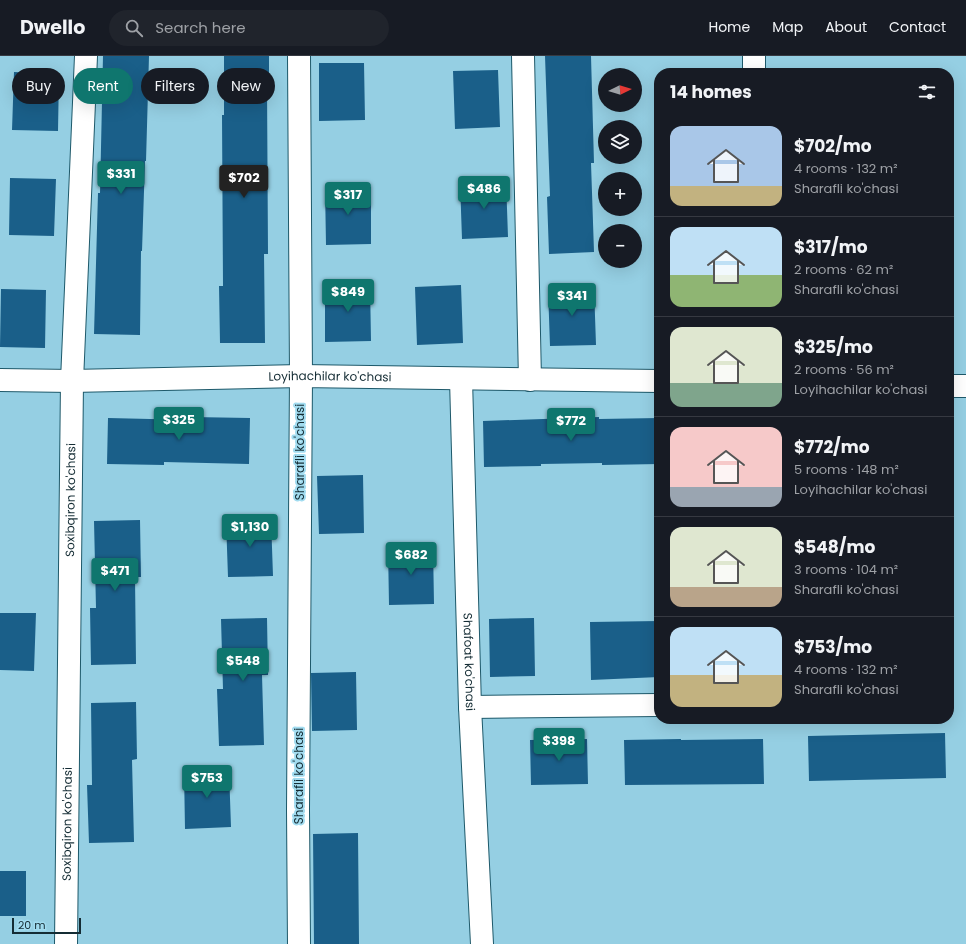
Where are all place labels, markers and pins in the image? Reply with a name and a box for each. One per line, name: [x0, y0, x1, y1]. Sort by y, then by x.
pin: $331: [97, 161, 145, 195]
pin: $702: [220, 165, 268, 199]
pin: $486: [460, 176, 508, 210]
pin: $317: [324, 182, 372, 216]
pin: $849: [324, 279, 372, 313]
pin: $341: [548, 283, 596, 317]
pin: $325: [155, 407, 203, 441]
pin: $772: [547, 408, 595, 442]
pin: $1,130: [217, 514, 283, 548]
pin: $682: [387, 542, 435, 576]
pin: $471: [91, 558, 139, 592]
pin: $548: [219, 648, 267, 682]
pin: $398: [535, 728, 583, 762]
pin: $753: [183, 765, 231, 799]

